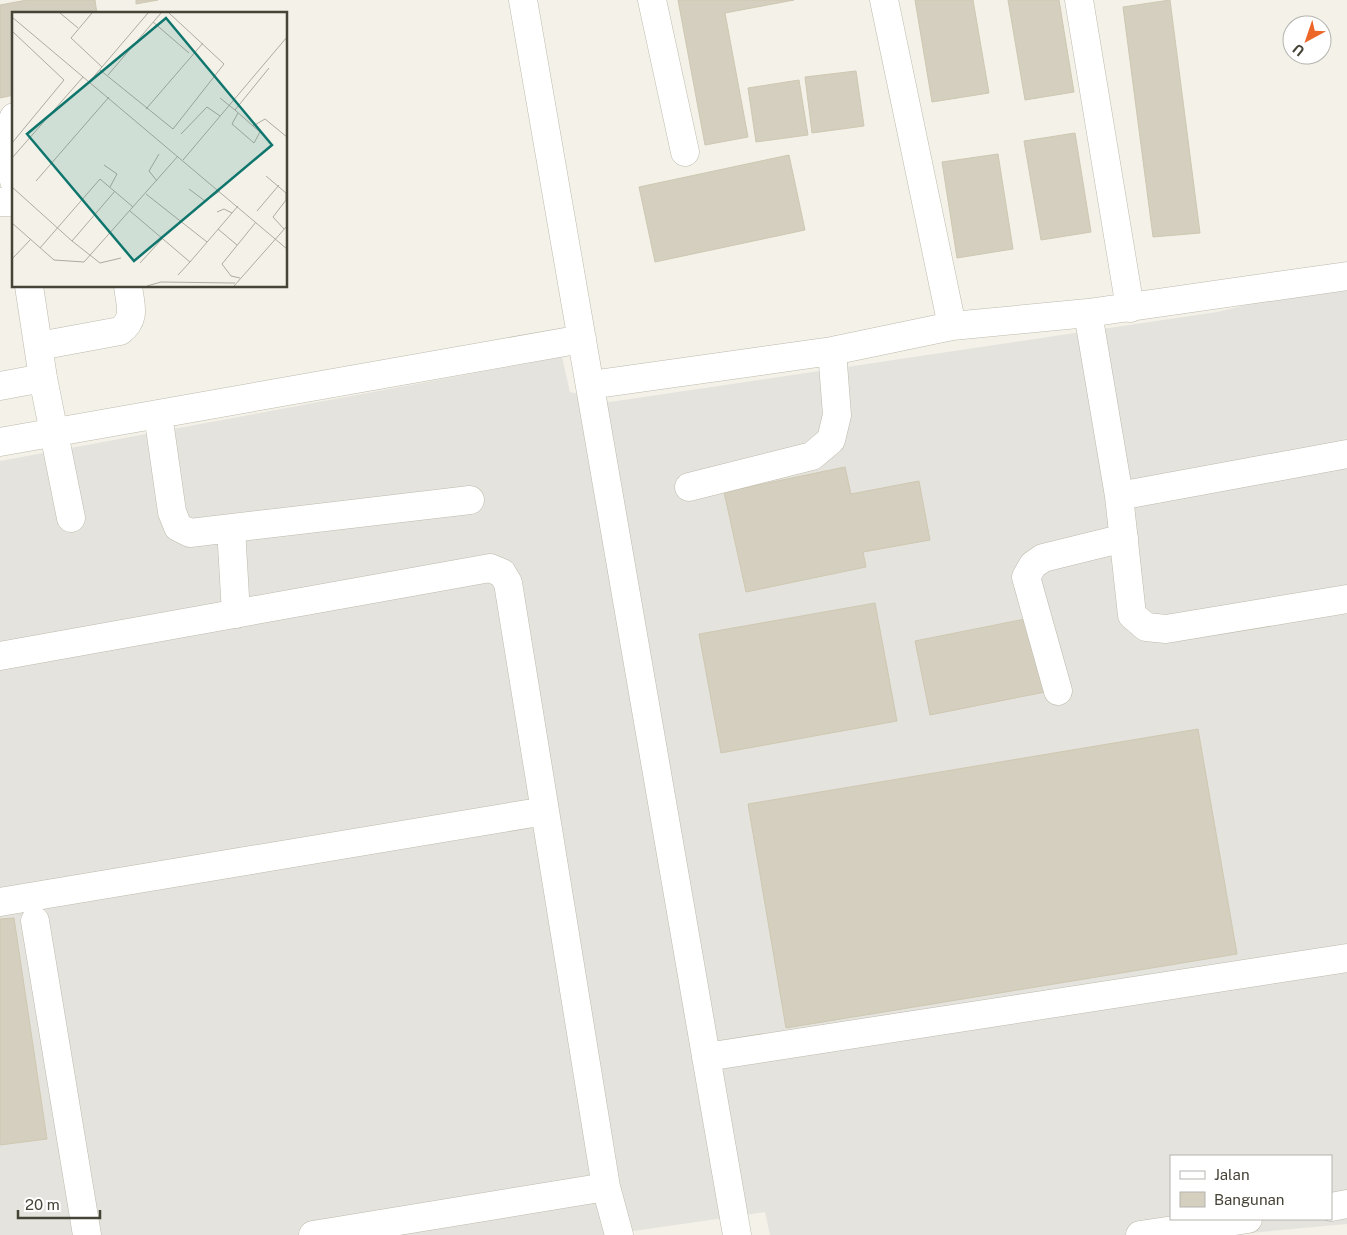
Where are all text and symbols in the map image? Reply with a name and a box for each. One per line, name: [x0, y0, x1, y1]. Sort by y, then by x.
inset map: [12, 12, 288, 288]
north arrow: [1282, 15, 1332, 65]
text: U: [1290, 41, 1308, 59]
legend: [1170, 1155, 1332, 1220]
text: Jalan: [1214, 1166, 1250, 1183]
scale bar: [18, 1188, 100, 1220]
text: Bangunan: [1214, 1191, 1285, 1208]
text: 20 m: [25, 1196, 60, 1213]

